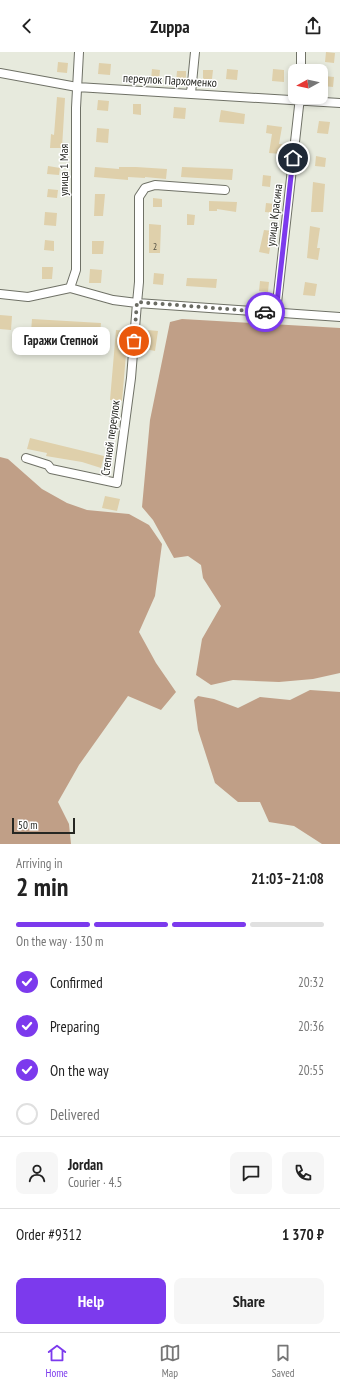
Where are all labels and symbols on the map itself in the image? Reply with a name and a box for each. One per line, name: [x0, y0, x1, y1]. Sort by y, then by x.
north arrow: [288, 64, 328, 104]
street label: переулок Пархоменко: [123, 70, 217, 90]
pin: [276, 141, 310, 175]
street label: улица 1 Мая: [56, 144, 71, 196]
street label: улица Красина: [263, 183, 285, 247]
house number: 2: [153, 240, 157, 253]
courier: [245, 292, 285, 332]
pin: [117, 324, 151, 358]
callout: Гаражи Степной: [12, 327, 110, 355]
street label: Степной переулок: [97, 399, 123, 477]
scale bar: [12, 816, 75, 835]

